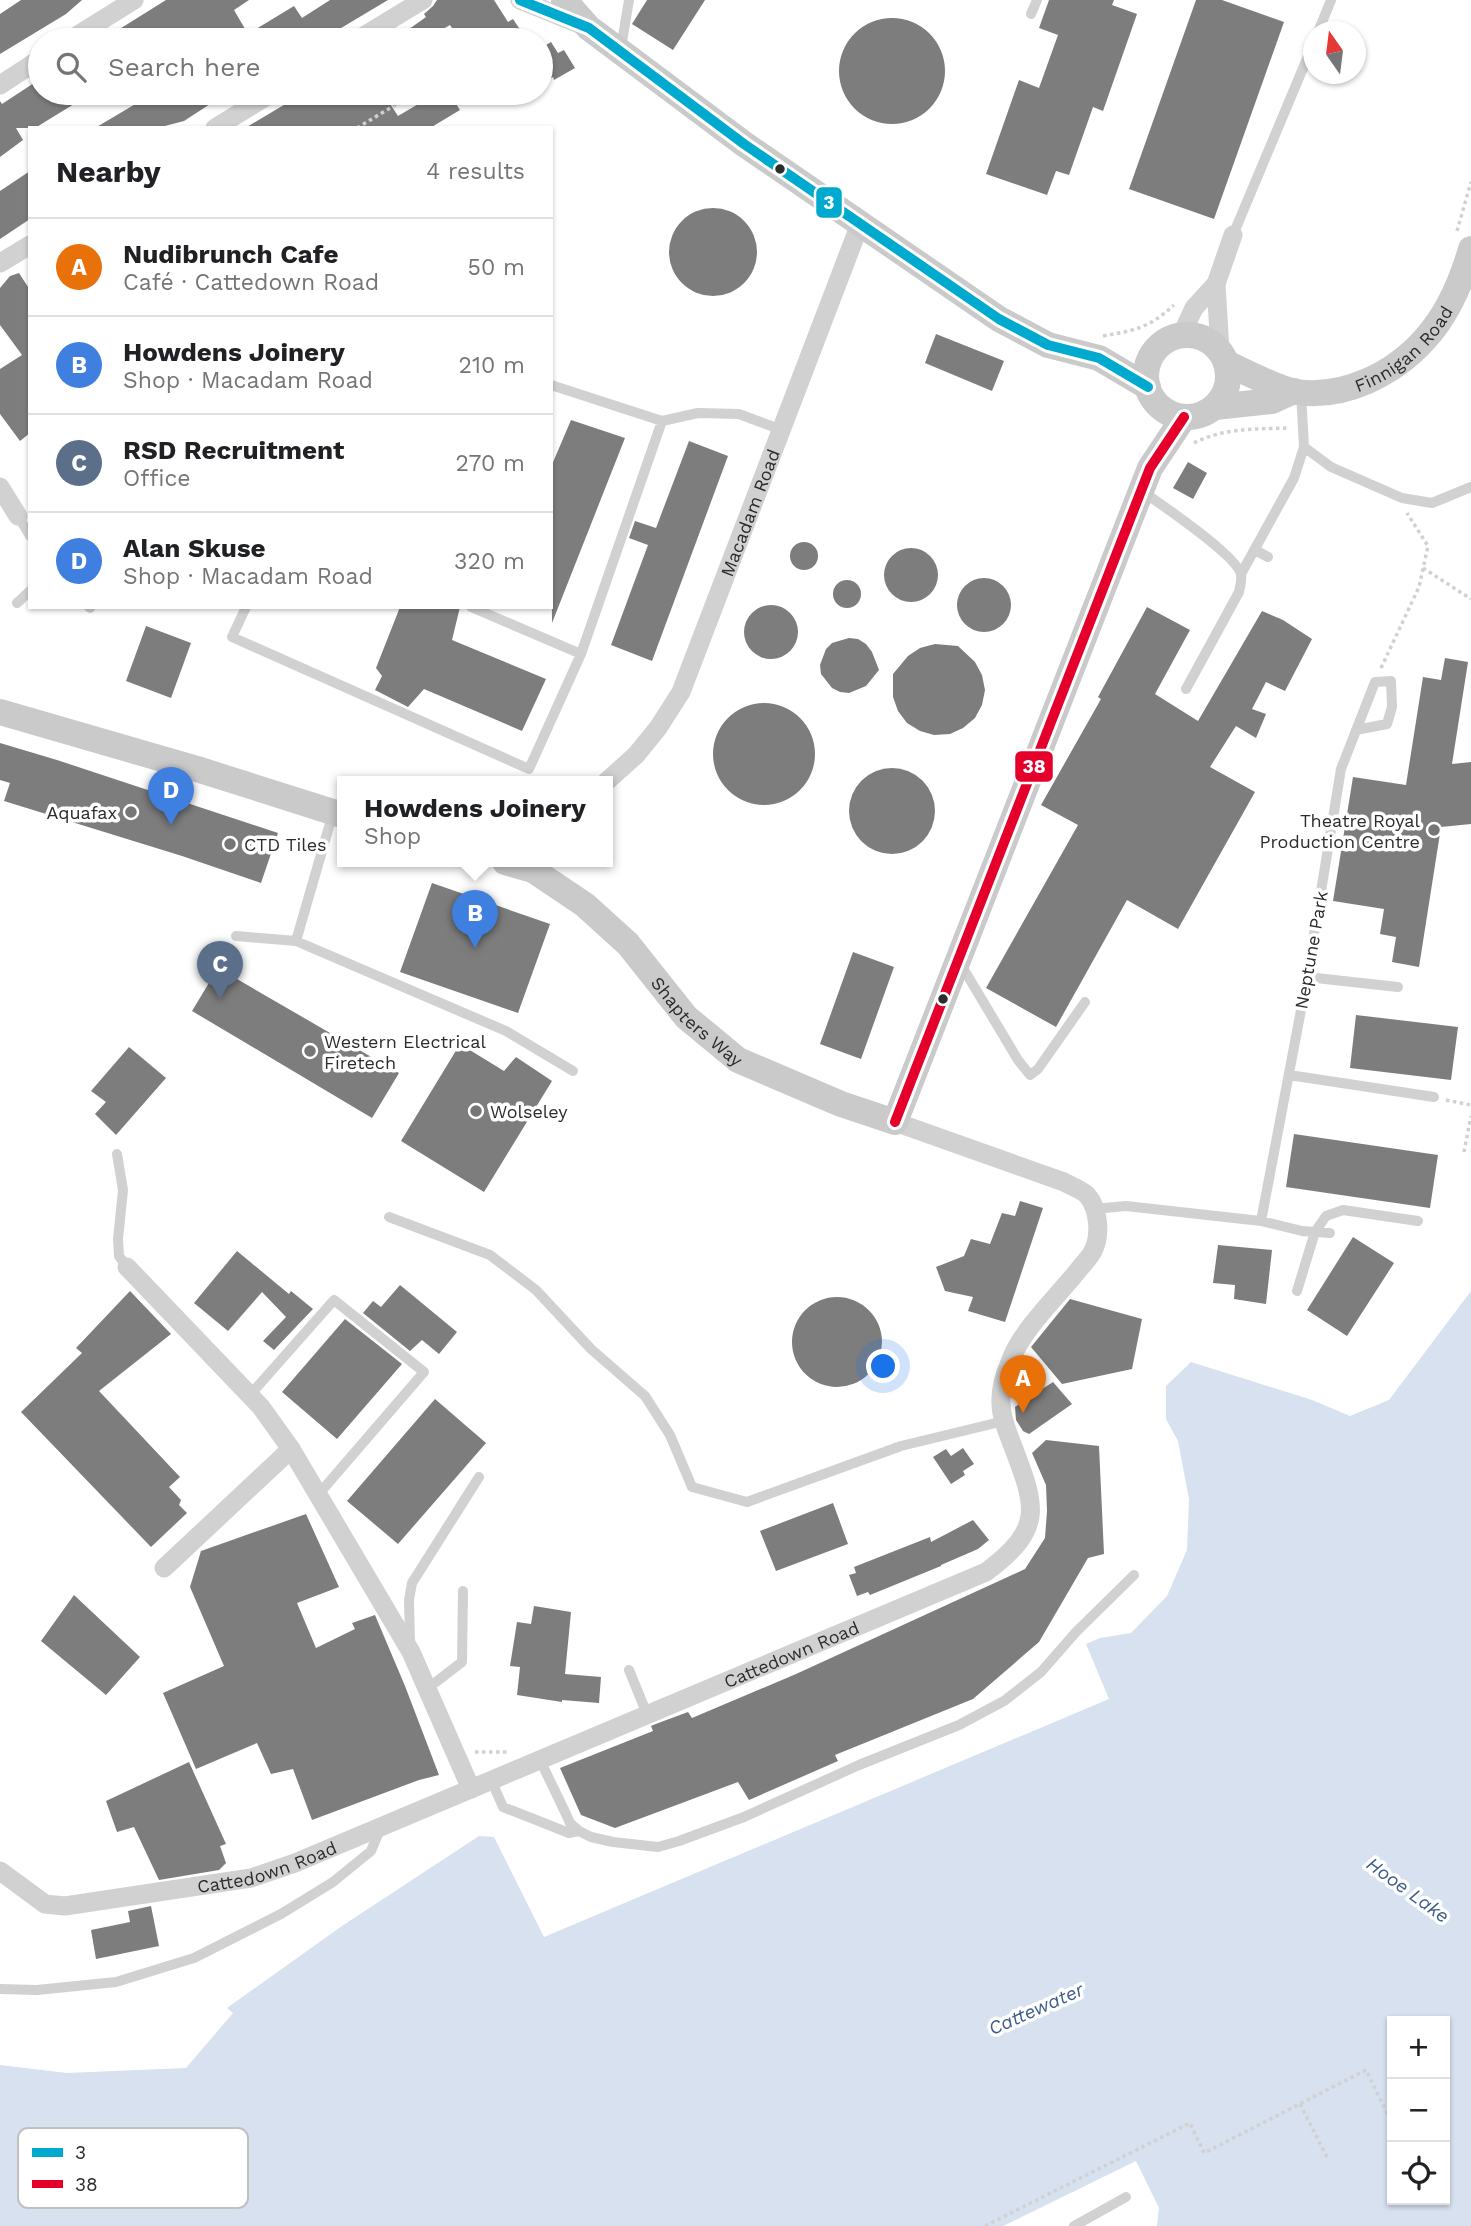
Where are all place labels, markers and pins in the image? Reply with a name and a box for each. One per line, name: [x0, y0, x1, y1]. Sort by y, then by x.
unlabelled marker: [773, 162, 787, 176]
pin: D: [148, 767, 194, 825]
place label: Aquafax: [46, 802, 117, 823]
marker: Aquafax: [123, 804, 139, 820]
place label: Theatre Royal Production Centre: [1260, 810, 1420, 852]
marker: Theatre Royal Production Centre: [1426, 822, 1442, 838]
place label: CTD Tiles: [244, 834, 327, 855]
marker: CTD Tiles: [222, 836, 238, 852]
pin: B: [452, 890, 498, 948]
pin: C: [197, 941, 243, 999]
unlabelled marker: [936, 992, 950, 1006]
place label: Western Electrical Firetech: [324, 1031, 487, 1073]
marker: Western Electrical Firetech: [302, 1043, 318, 1059]
place label: Wolseley: [490, 1101, 568, 1122]
marker: Wolseley: [468, 1103, 484, 1119]
pin: A: [1000, 1355, 1046, 1413]

